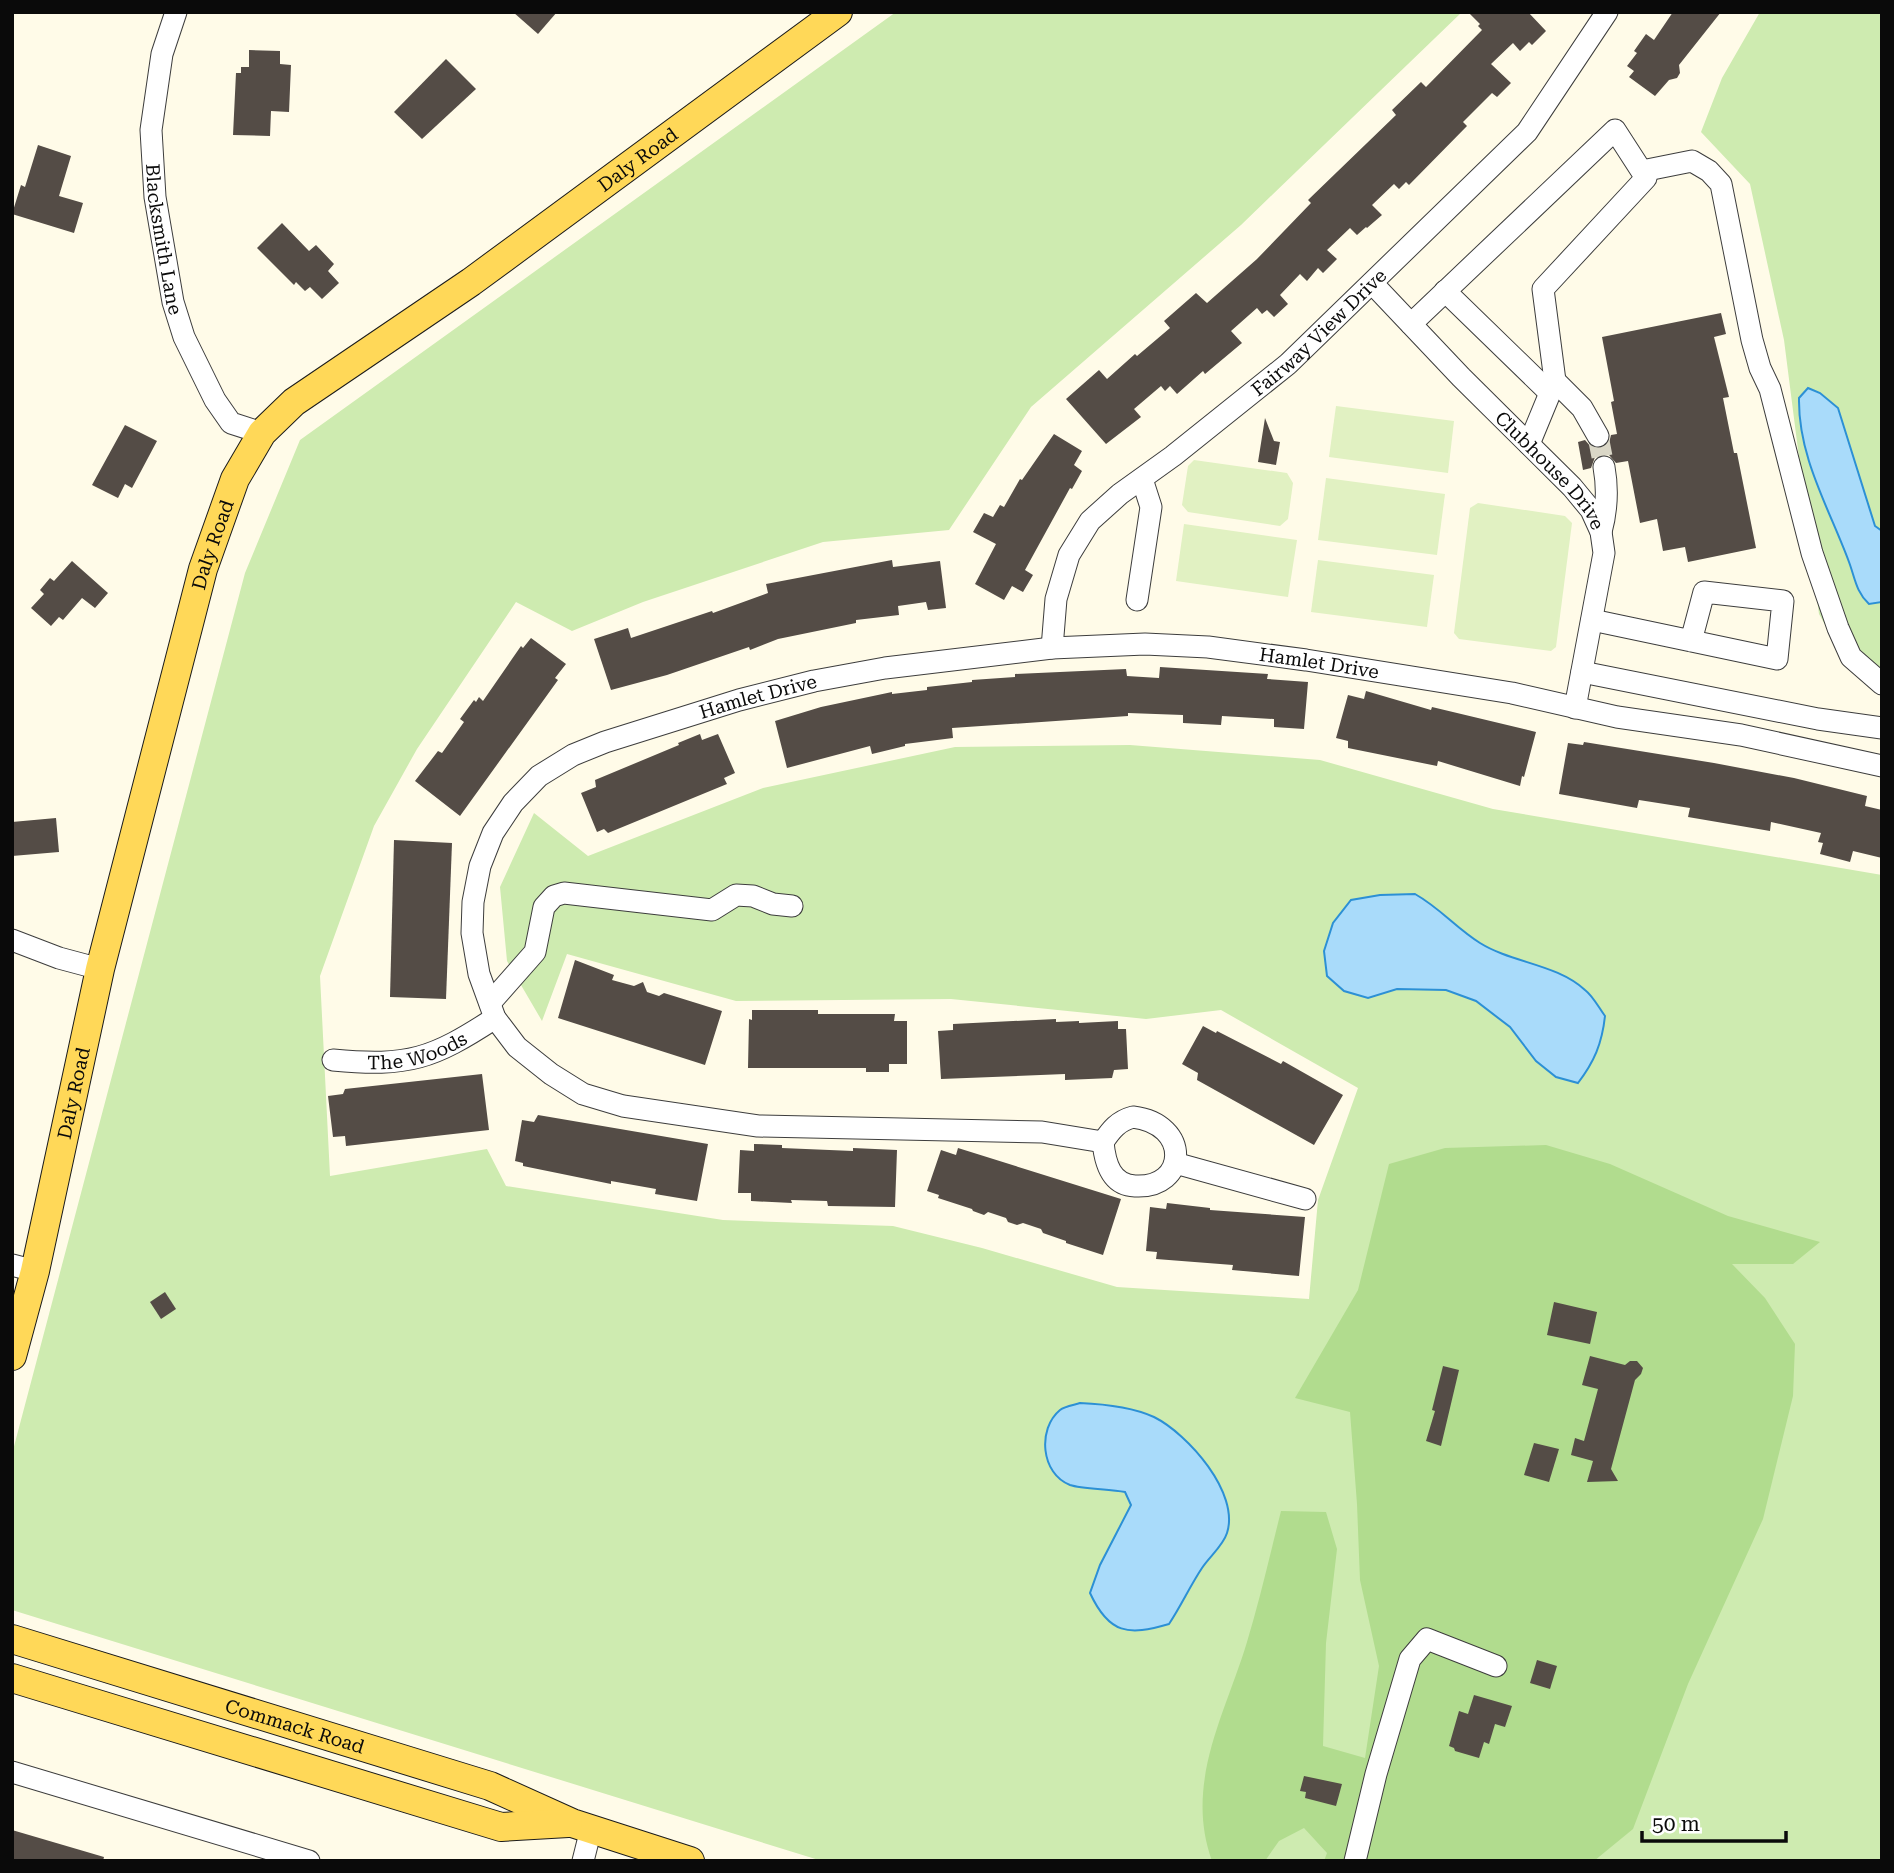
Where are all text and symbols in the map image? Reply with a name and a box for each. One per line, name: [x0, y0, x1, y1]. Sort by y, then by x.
street label: Daly Road: [593, 123, 682, 197]
street label: Blacksmith Lane: [141, 163, 187, 318]
street label: Fairway View Drive: [1247, 264, 1391, 401]
street label: Clubhouse Drive: [1490, 406, 1609, 533]
street label: Daly Road: [187, 497, 239, 592]
street label: Hamlet Drive: [1258, 643, 1381, 684]
street label: Hamlet Drive: [696, 670, 819, 724]
street label: The Woods: [367, 1027, 471, 1074]
street label: Daly Road: [53, 1045, 95, 1141]
street label: Commack Road: [222, 1694, 367, 1759]
scale bar: [1642, 1800, 1786, 1844]
text: 50 m: [1652, 1812, 1700, 1836]

